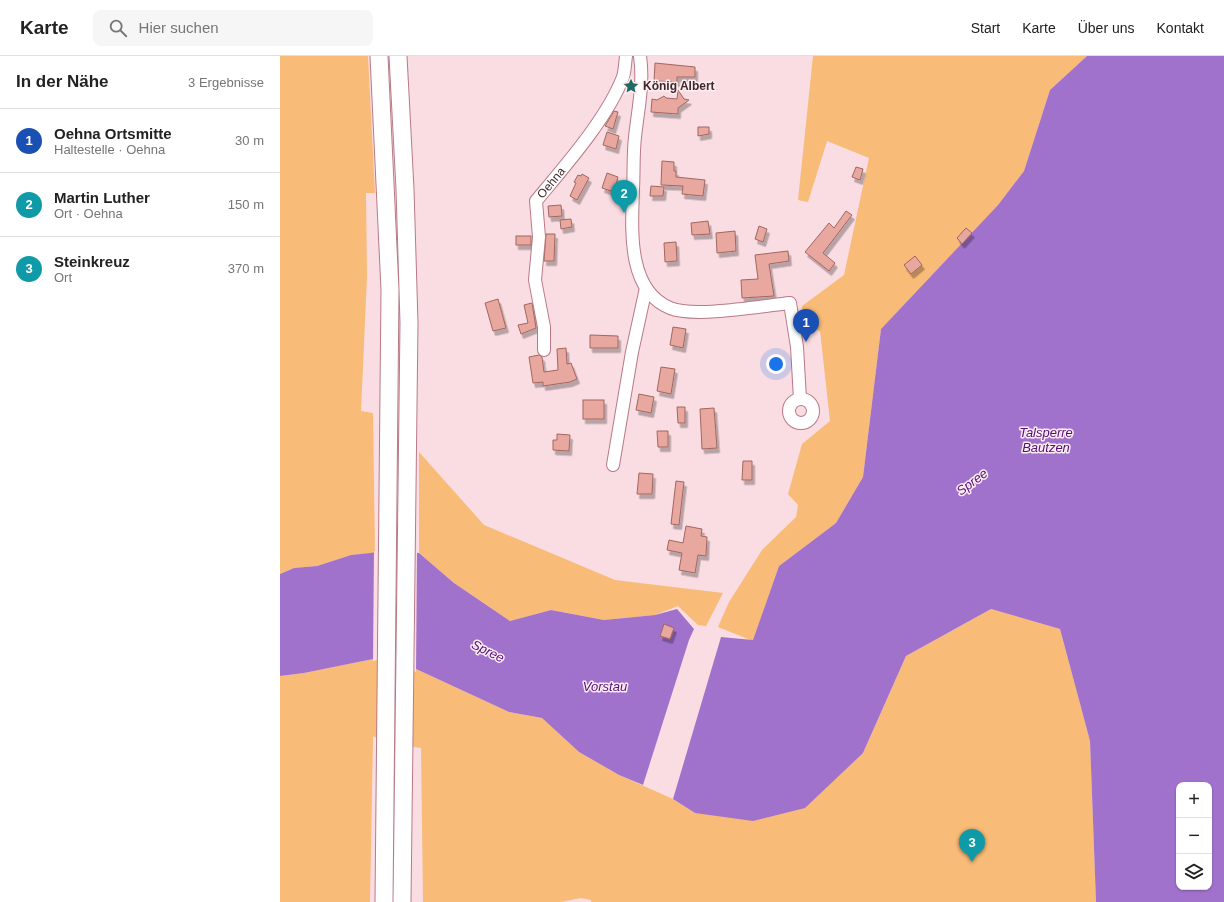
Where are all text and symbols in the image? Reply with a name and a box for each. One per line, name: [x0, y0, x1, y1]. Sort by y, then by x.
search box: [93, 10, 373, 46]
text: Karte: [20, 17, 69, 38]
icon: search: [107, 17, 129, 39]
text: Hier suchen: [139, 19, 219, 36]
text: Start: [971, 20, 1000, 36]
text: Karte: [1022, 20, 1056, 36]
text: Über uns: [1078, 20, 1135, 36]
text: Kontakt: [1157, 20, 1204, 36]
text: In der Nähe: [16, 72, 109, 91]
text: 3 Ergebnisse: [188, 75, 264, 90]
place icon: König Albert: [622, 77, 640, 95]
place label: König Albert: [643, 79, 715, 93]
text: Oehna Ortsmitte: [54, 125, 172, 142]
text: 1: [25, 133, 33, 148]
text: 30 m: [235, 133, 264, 148]
text: Haltestelle · Oehna: [54, 142, 165, 157]
street label: Oehna: [534, 164, 568, 201]
pin: 2: [611, 180, 637, 213]
text: Martin Luther: [54, 189, 150, 206]
text: 2: [25, 197, 33, 212]
text: 150 m: [228, 197, 264, 212]
text: Ort · Oehna: [54, 206, 123, 221]
text: Steinkreuz: [54, 253, 130, 270]
text: 3: [25, 261, 33, 276]
text: 370 m: [228, 261, 264, 276]
text: Ort: [54, 270, 72, 285]
pin: 1: [793, 309, 819, 342]
your location: [766, 354, 786, 374]
water label: Talsperre Bautzen: [1019, 425, 1073, 455]
water label: Spree: [954, 466, 990, 498]
water label: Spree: [469, 637, 507, 665]
water label: Vorstau: [583, 679, 627, 694]
map controls: [1176, 782, 1212, 890]
button: +: [1176, 782, 1212, 818]
button: −: [1176, 818, 1212, 854]
pin: 3: [959, 829, 985, 862]
button: layers: [1176, 854, 1212, 890]

